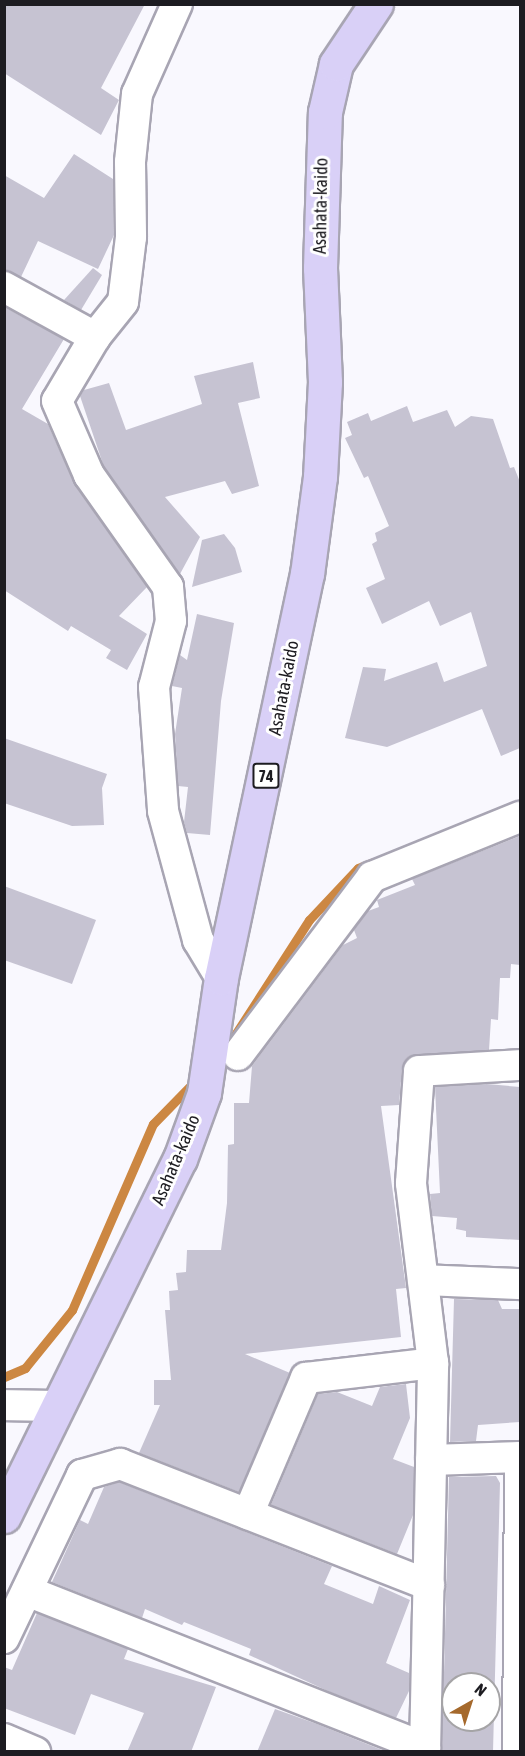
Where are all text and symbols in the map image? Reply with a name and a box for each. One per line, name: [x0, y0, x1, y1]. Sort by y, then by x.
street label: Asahata-kaido: [309, 158, 333, 254]
street label: Asahata-kaido: [264, 639, 304, 737]
road number: 74: [251, 763, 281, 789]
street label: Asahata-kaido: [147, 1112, 205, 1208]
north arrow: [441, 1672, 501, 1732]
text: N: [472, 1680, 490, 1700]

